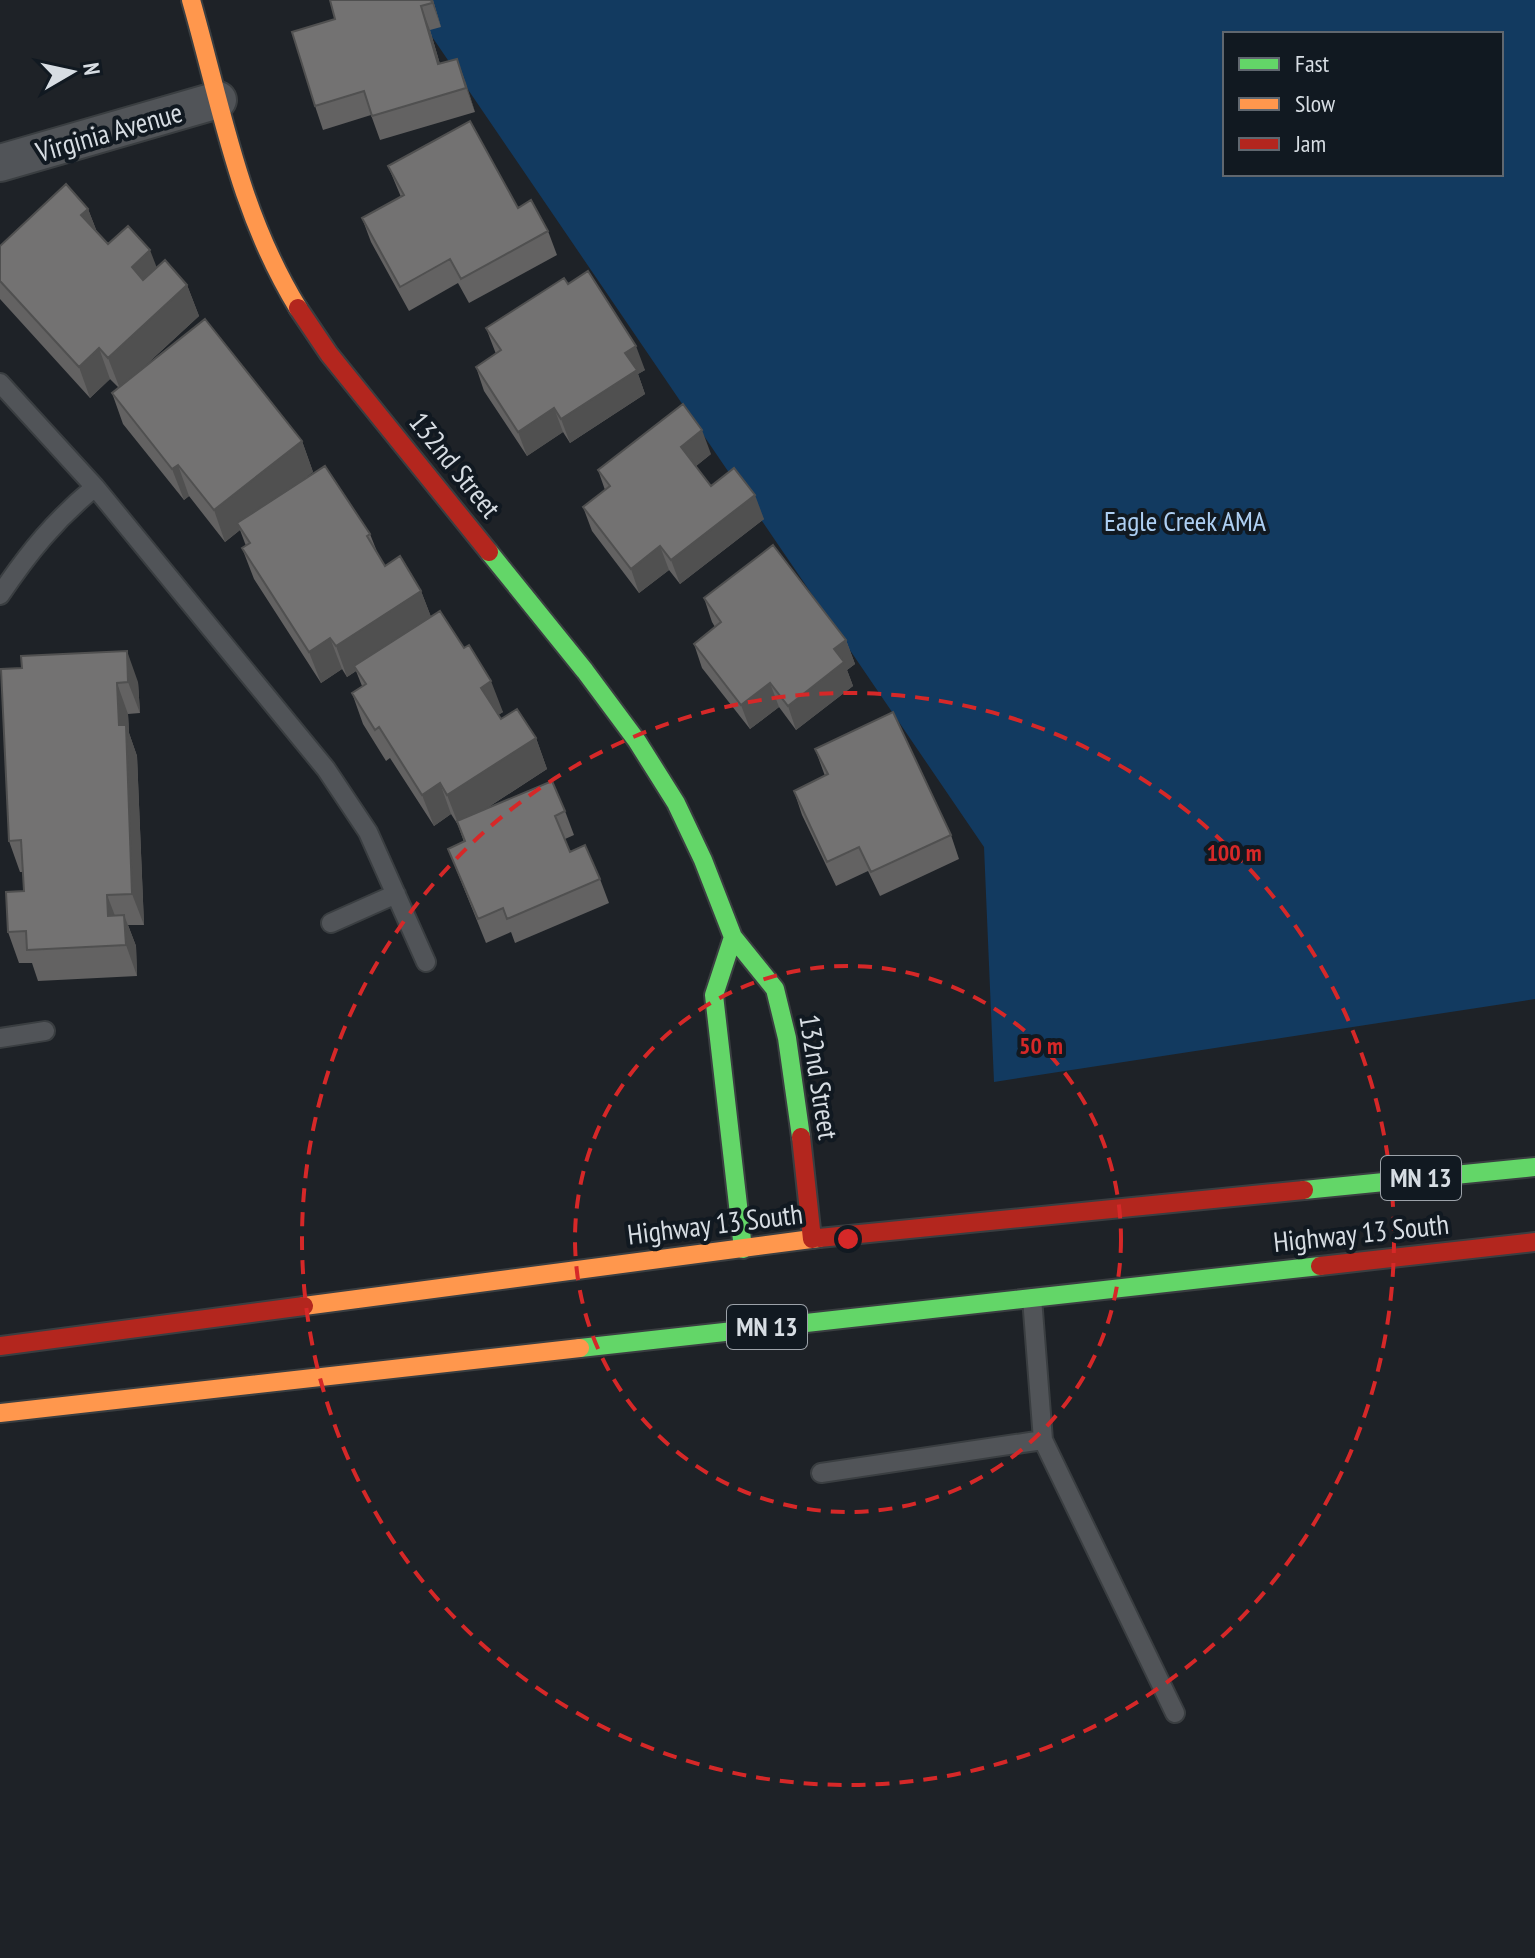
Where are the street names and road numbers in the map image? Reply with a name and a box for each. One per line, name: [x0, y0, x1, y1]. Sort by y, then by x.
street label: Virginia Avenue: [30, 93, 186, 170]
street label: 132nd Street: [401, 404, 510, 526]
street label: 132nd Street: [791, 1012, 848, 1142]
road number: MN 13: [1381, 1156, 1461, 1200]
street label: Highway 13 South: [625, 1194, 805, 1253]
street label: Highway 13 South: [1271, 1205, 1451, 1260]
road number: MN 13: [727, 1305, 807, 1349]

